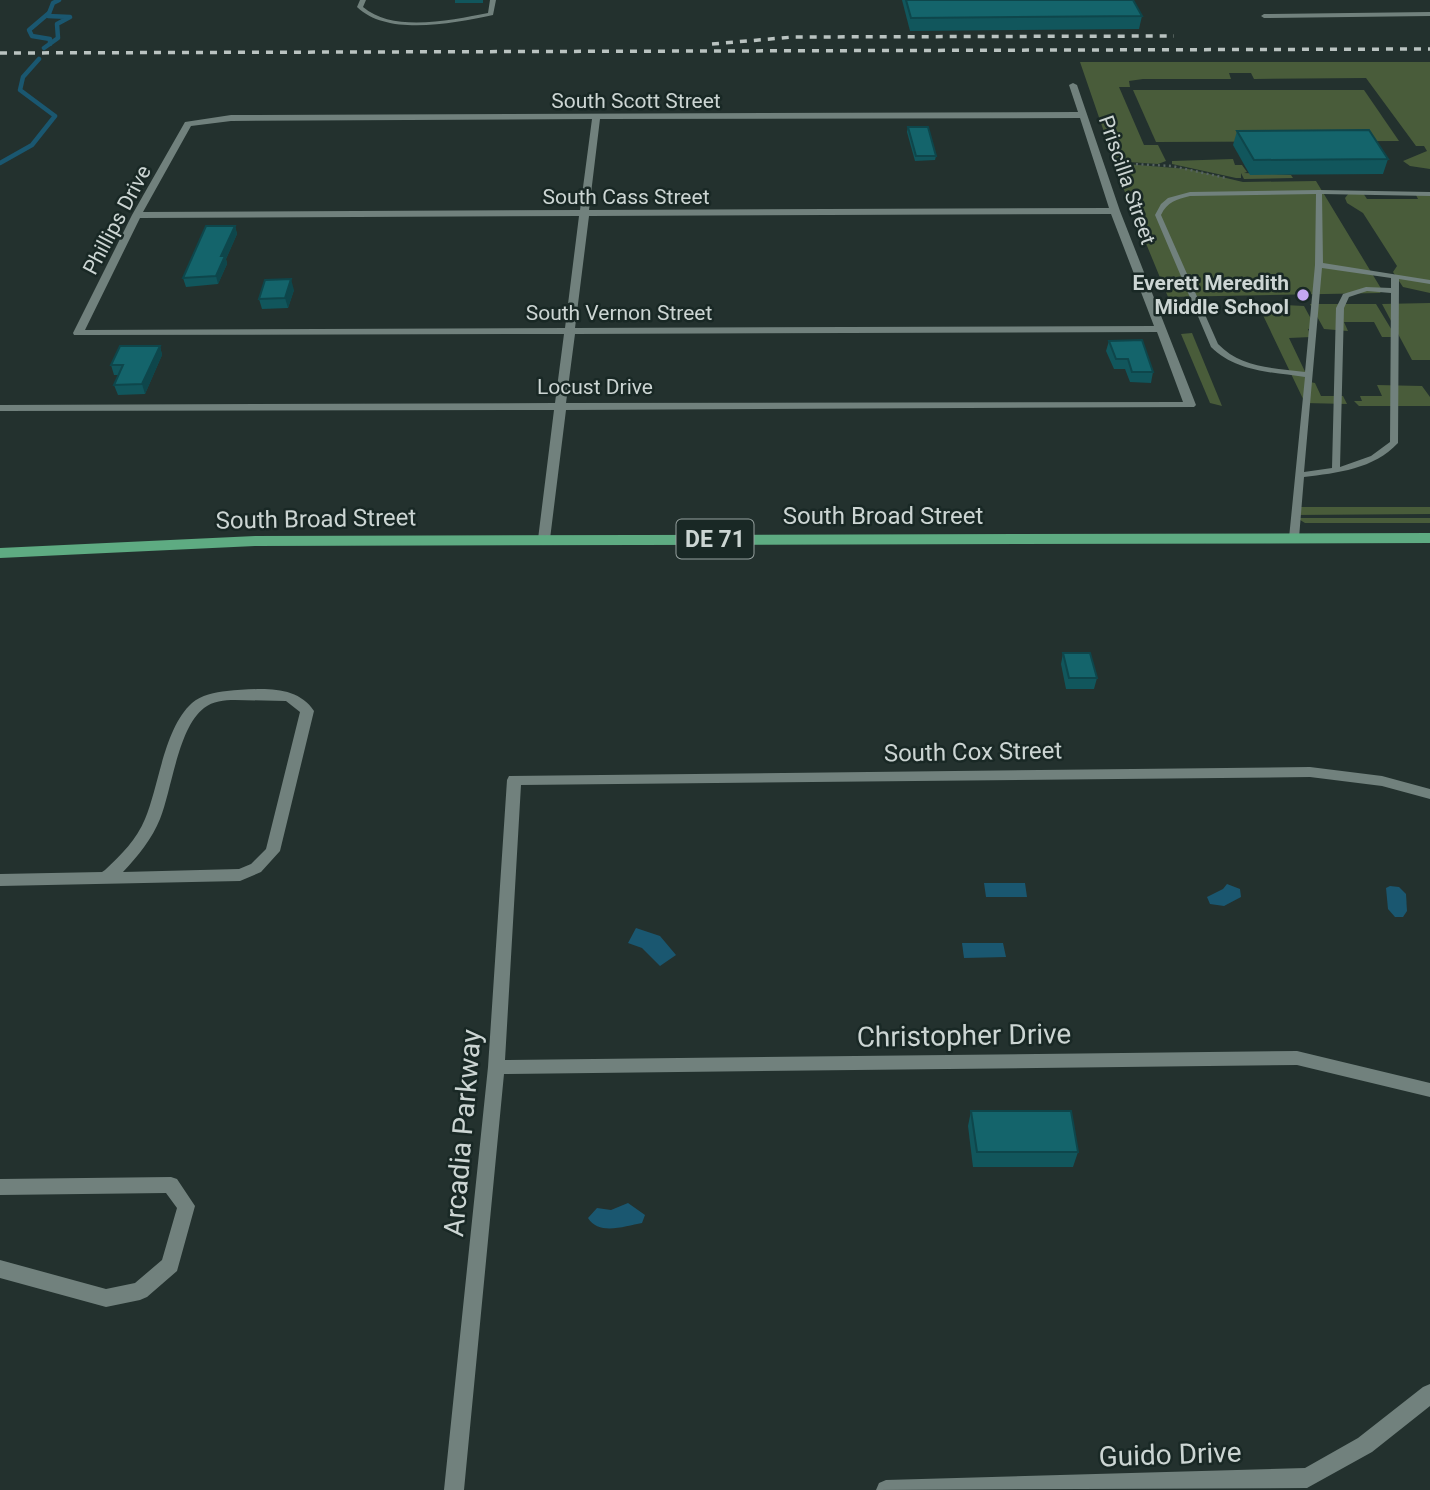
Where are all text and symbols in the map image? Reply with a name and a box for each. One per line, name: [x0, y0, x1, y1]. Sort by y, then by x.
street label: South Scott Street: [551, 89, 721, 113]
street label: Priscilla Street: [1094, 112, 1160, 248]
street label: Phillips Drive: [78, 161, 156, 279]
street label: South Cass Street: [542, 185, 710, 209]
place label: Everett Meredith Middle School: [1133, 271, 1289, 319]
marker: Everett Meredith Middle School: [1295, 287, 1311, 303]
street label: South Vernon Street: [526, 301, 712, 325]
street label: Locust Drive: [537, 375, 653, 399]
street label: South Broad Street: [783, 502, 983, 530]
street label: South Broad Street: [215, 503, 417, 535]
road number: DE 71: [676, 520, 754, 558]
street label: South Cox Street: [884, 736, 1063, 768]
street label: Christopher Drive: [856, 1017, 1072, 1054]
street label: Arcadia Parkway: [437, 1028, 488, 1238]
street label: Guido Drive: [1098, 1436, 1242, 1473]

